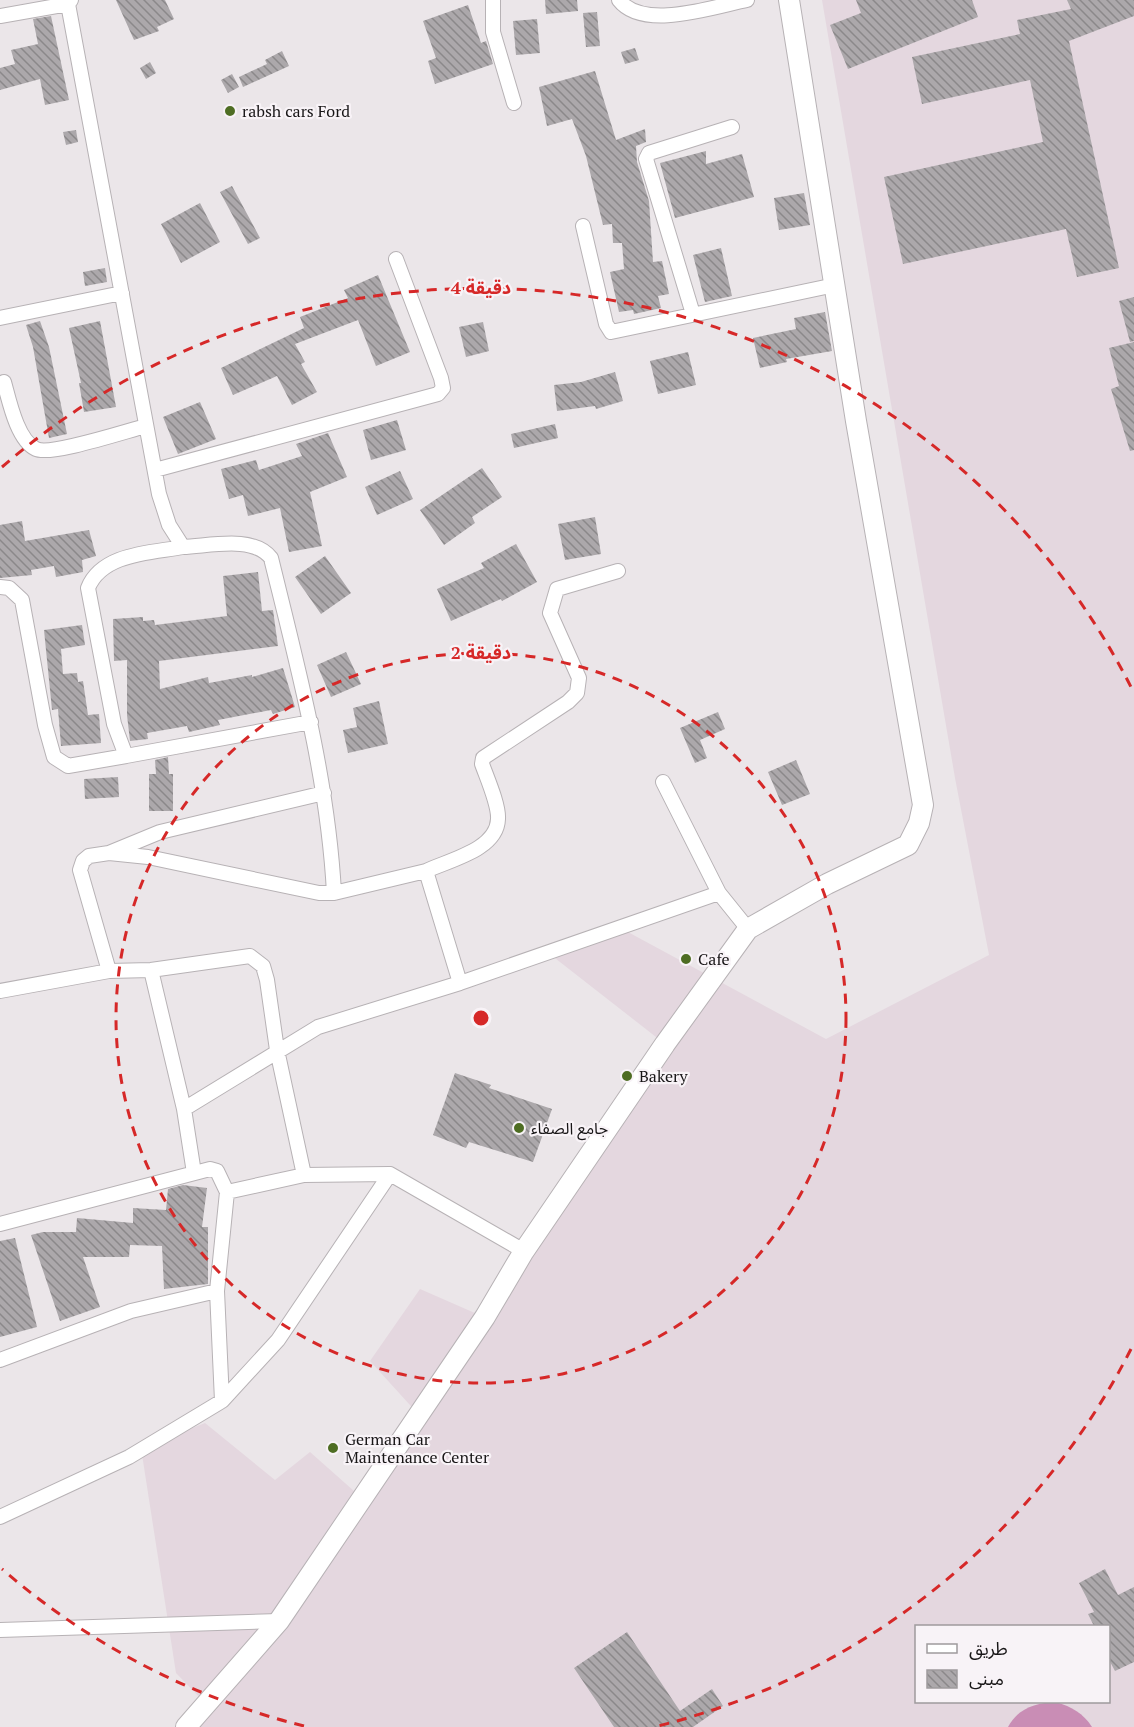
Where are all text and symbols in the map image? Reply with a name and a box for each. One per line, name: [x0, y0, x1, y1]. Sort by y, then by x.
place label: rabsh cars Ford: [242, 100, 350, 122]
marker: rabsh cars Ford: [223, 104, 237, 118]
text: 4 دقيقة: [451, 275, 511, 299]
text: 2 دقيقة: [451, 640, 511, 664]
place label: Cafe: [698, 948, 730, 970]
marker: Cafe: [679, 952, 693, 966]
centre of rings: [471, 1008, 491, 1028]
place label: Bakery: [639, 1065, 688, 1087]
marker: Bakery: [620, 1069, 634, 1083]
place label: جامع الصفاء: [531, 1117, 608, 1141]
marker: جامع الصفاء: [512, 1121, 526, 1135]
place label: German Car Maintenance Center: [345, 1428, 490, 1468]
marker: German Car Maintenance Center: [326, 1441, 340, 1455]
legend: [915, 1625, 1110, 1703]
text: طريق: [969, 1636, 1008, 1660]
text: مبنى: [969, 1666, 1004, 1690]

